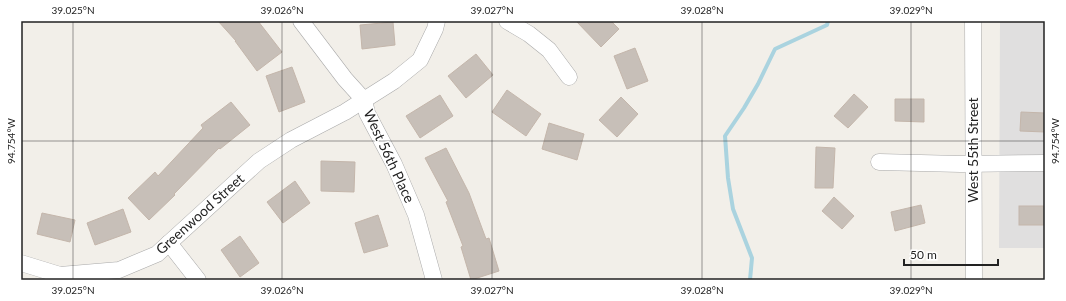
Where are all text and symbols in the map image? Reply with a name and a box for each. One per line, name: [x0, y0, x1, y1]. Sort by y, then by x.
text: 39.025°N: [51, 4, 95, 16]
text: 39.026°N: [260, 4, 304, 16]
text: 39.027°N: [470, 4, 514, 16]
text: 39.028°N: [680, 4, 724, 16]
text: 39.029°N: [889, 4, 933, 16]
street label: West 55th Street: [964, 97, 981, 203]
street label: West 56th Place: [360, 106, 418, 205]
text: 94.754°W: [5, 117, 17, 164]
text: 94.754°W: [1049, 117, 1061, 164]
street label: Greenwood Street: [152, 170, 247, 258]
scale bar: [904, 241, 998, 267]
text: 50 m: [910, 247, 937, 262]
text: 39.025°N: [51, 284, 95, 296]
text: 39.026°N: [260, 284, 304, 296]
text: 39.027°N: [470, 284, 514, 296]
text: 39.028°N: [680, 284, 724, 296]
text: 39.029°N: [889, 284, 933, 296]

